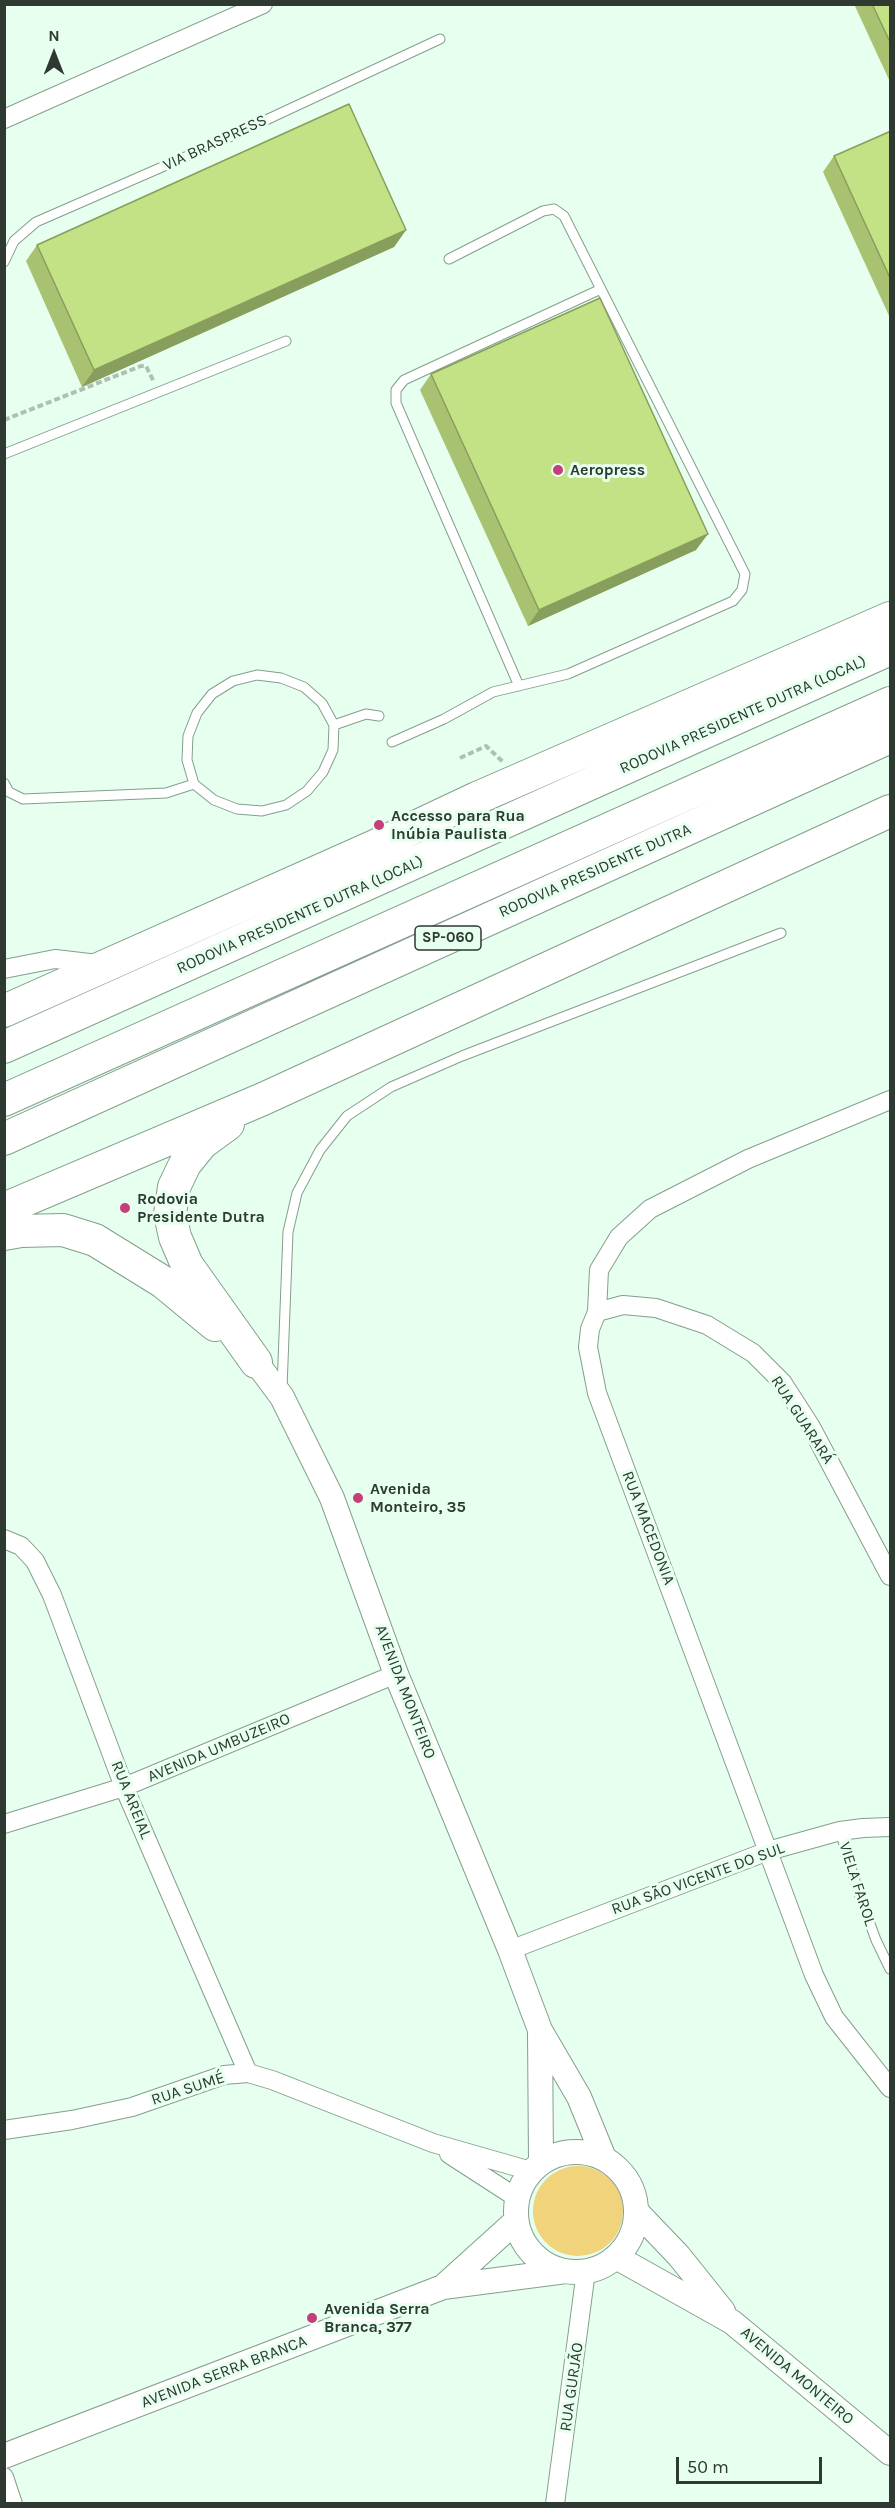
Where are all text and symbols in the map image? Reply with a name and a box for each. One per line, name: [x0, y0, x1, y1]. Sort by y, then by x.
north arrow: [24, 24, 84, 84]
text: N: [48, 26, 60, 45]
street label: VIA BRASPRESS: [160, 111, 270, 175]
place label: Aeropress: [570, 460, 645, 480]
marker: Aeropress: [551, 463, 565, 477]
street label: RODOVIA PRESIDENTE DUTRA (LOCAL): [617, 652, 869, 778]
place label: Accesso para Rua Inúbia Paulista: [391, 806, 525, 844]
marker: Accesso para Rua Inúbia Paulista: [372, 818, 386, 832]
street label: RODOVIA PRESIDENTE DUTRA: [496, 820, 694, 922]
street label: RODOVIA PRESIDENTE DUTRA (LOCAL): [174, 852, 426, 978]
road number: SP-060: [415, 926, 481, 950]
place label: Rodovia Presidente Dutra: [137, 1189, 265, 1227]
marker: Rodovia Presidente Dutra: [118, 1201, 132, 1215]
street label: RUA GUARARÁ: [766, 1372, 838, 1468]
street label: RUA MACEDONIA: [617, 1468, 679, 1588]
place label: Avenida Monteiro, 35: [370, 1479, 466, 1517]
marker: Avenida Monteiro, 35: [351, 1491, 365, 1505]
street label: AVENIDA MONTEIRO: [371, 1622, 439, 1762]
street label: AVENIDA UMBUZEIRO: [145, 1709, 293, 1787]
street label: RUA AREIAL: [107, 1758, 155, 1842]
street label: RUA SÃO VICENTE DO SUL: [609, 1839, 787, 1919]
street label: VIELA FAROL: [834, 1840, 880, 1928]
street label: RUA SUMÉ: [149, 2068, 227, 2110]
place label: Avenida Serra Branca, 377: [324, 2299, 430, 2337]
marker: Avenida Serra Branca, 377: [305, 2311, 319, 2325]
street label: AVENIDA MONTEIRO: [736, 2323, 858, 2429]
street label: AVENIDA SERRA BRANCA: [138, 2332, 310, 2412]
street label: RUA GURJÃO: [556, 2341, 588, 2433]
scale bar: [679, 2445, 824, 2483]
text: 50 m: [687, 2456, 729, 2478]

